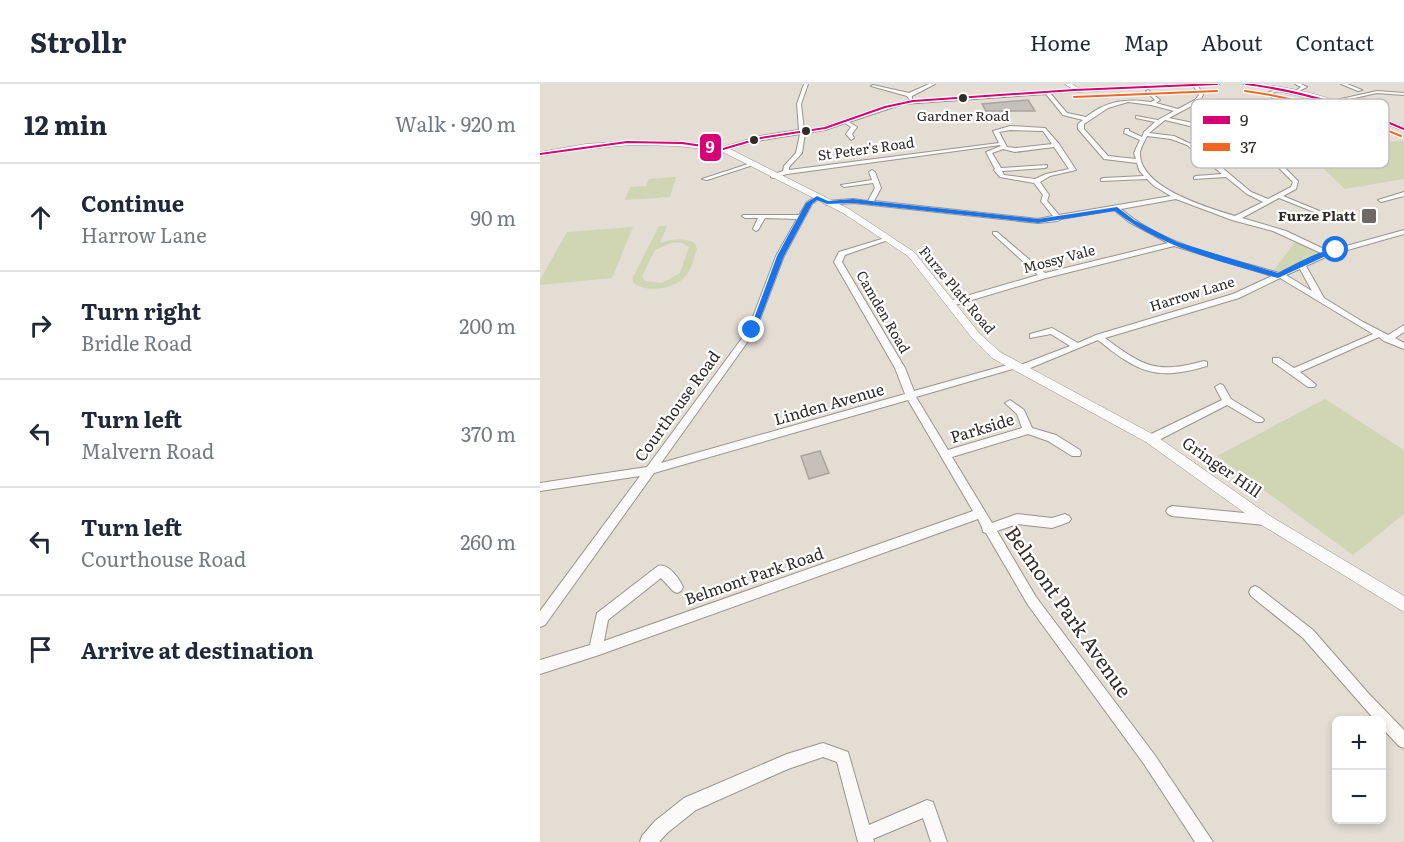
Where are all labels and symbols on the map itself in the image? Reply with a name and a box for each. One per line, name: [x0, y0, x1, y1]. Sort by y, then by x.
marker: Gardner Road: [957, 92, 969, 104]
legend: [1191, 99, 1389, 168]
place label: Gardner Road: [917, 105, 1010, 125]
text: 9: [1240, 107, 1248, 131]
unlabelled marker: [800, 125, 812, 137]
street label: St Peter's Road: [816, 131, 916, 165]
line badge: 9: [699, 133, 722, 162]
text: 9: [705, 134, 715, 158]
unlabelled marker: [748, 134, 760, 146]
text: 37: [1240, 134, 1256, 158]
place label: Furze Platt: [1278, 205, 1357, 225]
marker: Furze Platt: [1360, 207, 1378, 225]
route start: [1322, 236, 1348, 262]
street label: Mossy Vale: [1020, 239, 1097, 277]
street label: Furze Platt Road: [915, 241, 1001, 338]
street label: Camden Road: [852, 267, 916, 357]
street label: Harrow Lane: [1147, 271, 1237, 315]
route end: [738, 316, 764, 342]
street label: Courthouse Road: [628, 345, 725, 466]
street label: Linden Avenue: [771, 376, 887, 430]
street label: Parkside: [947, 406, 1017, 448]
street label: Gringer Hill: [1178, 430, 1267, 503]
street label: Belmont Park Avenue: [999, 519, 1140, 703]
street label: Belmont Park Road: [681, 540, 827, 610]

